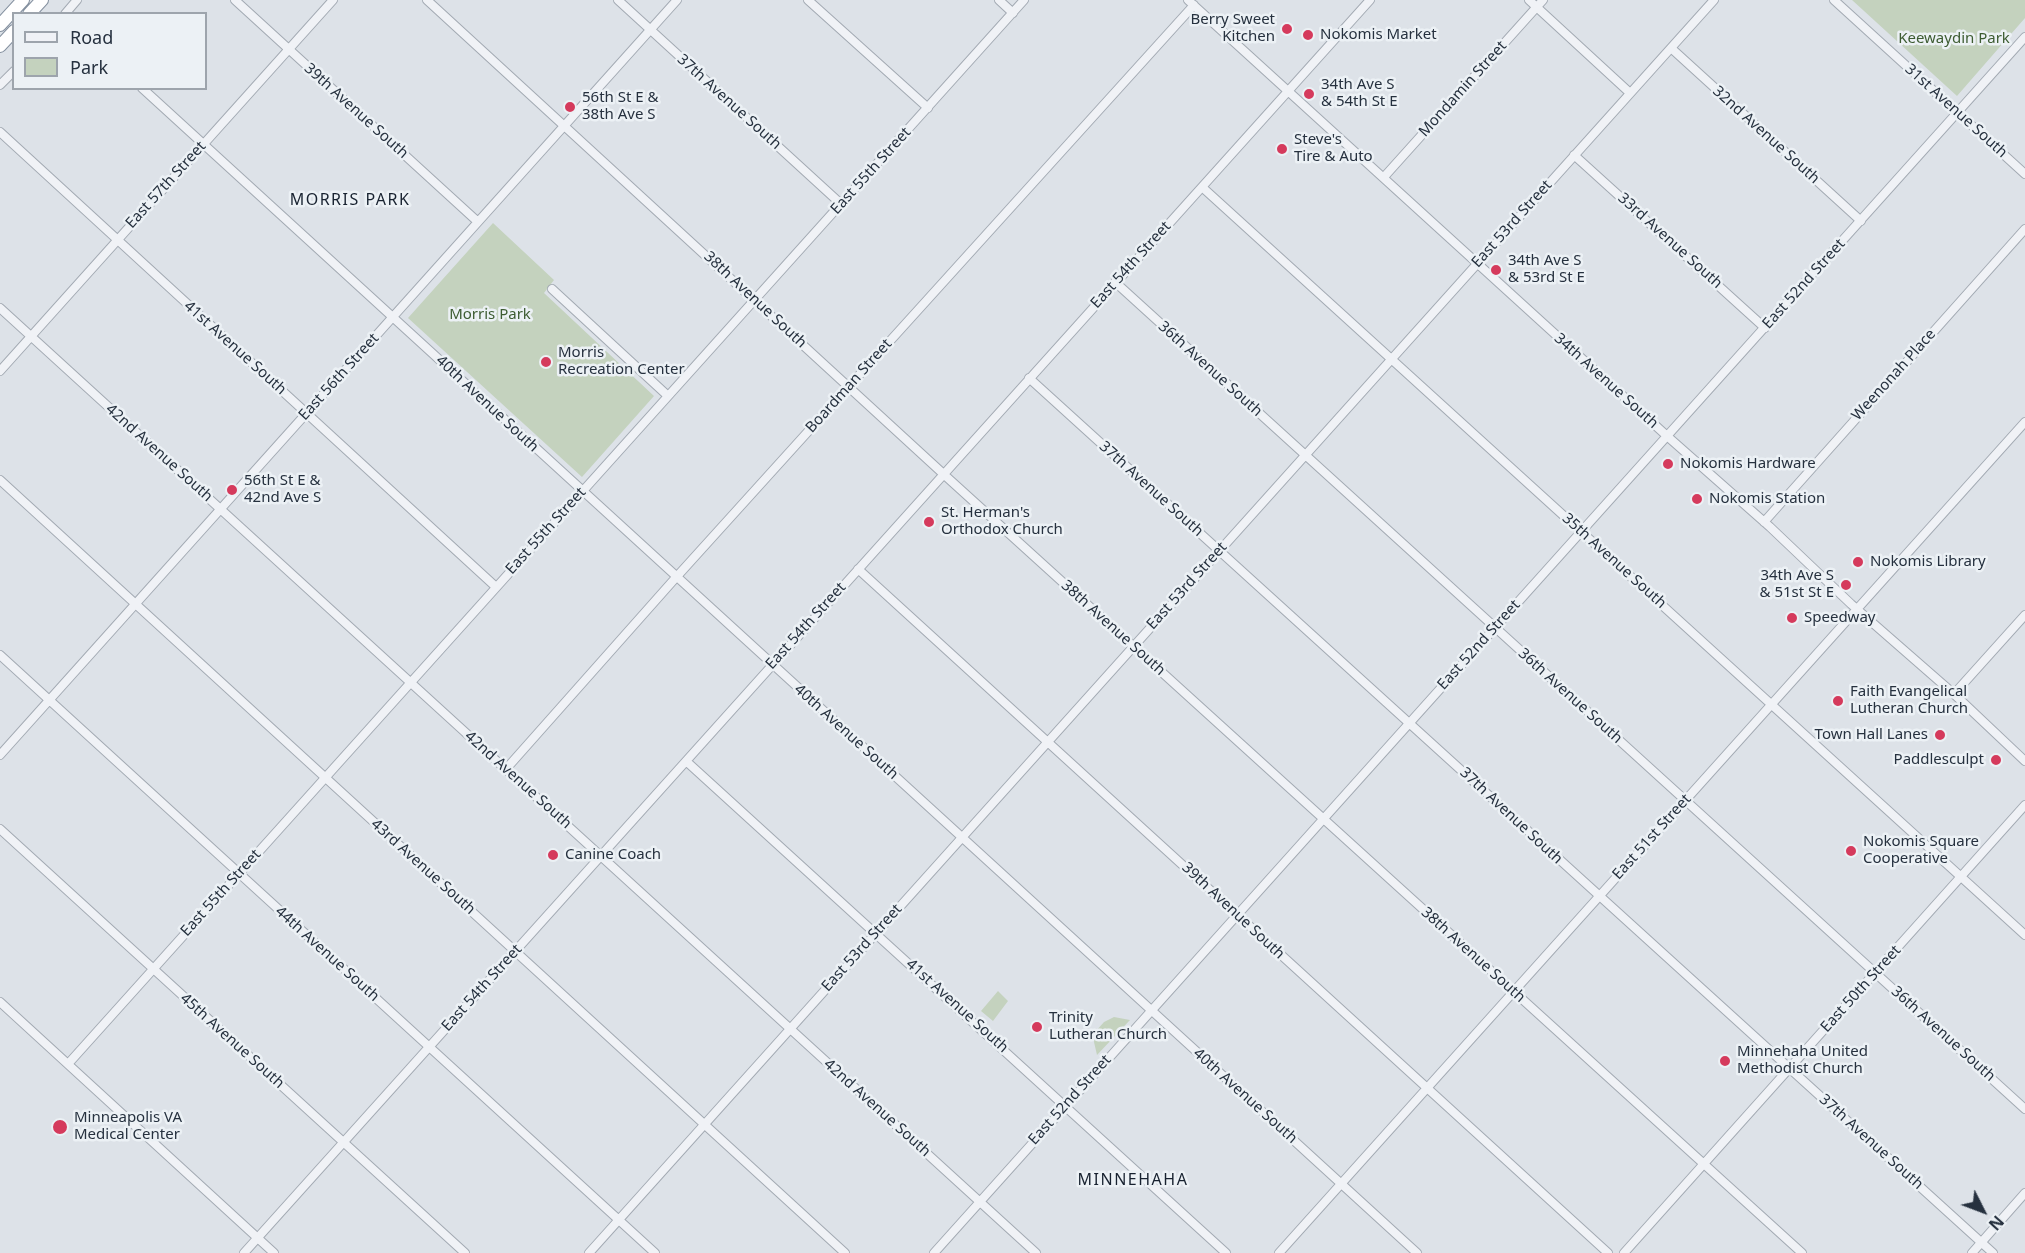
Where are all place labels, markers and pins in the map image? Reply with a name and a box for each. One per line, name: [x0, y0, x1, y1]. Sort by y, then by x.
place label: Berry Sweet Kitchen: [1190, 11, 1275, 46]
marker: Berry Sweet Kitchen: [1280, 22, 1294, 36]
place label: Nokomis Market: [1320, 26, 1437, 44]
marker: Nokomis Market: [1301, 28, 1315, 42]
place label: 34th Ave S & 54th St E: [1321, 76, 1398, 111]
marker: 34th Ave S & 54th St E: [1302, 87, 1316, 101]
place label: 56th St E & 38th Ave S: [582, 89, 659, 124]
marker: 56th St E & 38th Ave S: [563, 100, 577, 114]
place label: Steve's Tire & Auto: [1294, 131, 1373, 166]
marker: Steve's Tire & Auto: [1275, 142, 1289, 156]
place label: 34th Ave S & 53rd St E: [1508, 252, 1585, 287]
marker: 34th Ave S & 53rd St E: [1489, 263, 1503, 277]
place label: Morris Recreation Center: [558, 344, 685, 379]
marker: Morris Recreation Center: [539, 355, 553, 369]
place label: Nokomis Hardware: [1680, 455, 1816, 473]
marker: Nokomis Hardware: [1661, 457, 1675, 471]
place label: 56th St E & 42nd Ave S: [244, 472, 321, 507]
marker: 56th St E & 42nd Ave S: [225, 483, 239, 497]
place label: Nokomis Station: [1709, 490, 1825, 508]
marker: Nokomis Station: [1690, 492, 1704, 506]
place label: St. Herman's Orthodox Church: [941, 504, 1063, 539]
marker: St. Herman's Orthodox Church: [922, 515, 936, 529]
place label: Nokomis Library: [1870, 553, 1986, 571]
marker: Nokomis Library: [1851, 555, 1865, 569]
place label: 34th Ave S & 51st St E: [1760, 567, 1834, 602]
marker: 34th Ave S & 51st St E: [1839, 578, 1853, 592]
place label: Speedway: [1804, 609, 1875, 627]
marker: Speedway: [1785, 611, 1799, 625]
place label: Faith Evangelical Lutheran Church: [1850, 683, 1968, 718]
marker: Faith Evangelical Lutheran Church: [1831, 694, 1845, 708]
place label: Town Hall Lanes: [1815, 726, 1928, 744]
marker: Town Hall Lanes: [1933, 728, 1947, 742]
place label: Paddlesculpt: [1894, 751, 1984, 769]
marker: Paddlesculpt: [1989, 753, 2003, 767]
place label: Nokomis Square Cooperative: [1863, 833, 1979, 868]
marker: Nokomis Square Cooperative: [1844, 844, 1858, 858]
place label: Canine Coach: [565, 846, 661, 864]
marker: Canine Coach: [546, 848, 560, 862]
place label: Trinity Lutheran Church: [1049, 1009, 1167, 1044]
marker: Trinity Lutheran Church: [1030, 1020, 1044, 1034]
place label: Minnehaha United Methodist Church: [1737, 1043, 1868, 1078]
marker: Minnehaha United Methodist Church: [1718, 1054, 1732, 1068]
place label: Minneapolis VA Medical Center: [74, 1109, 182, 1144]
marker: Minneapolis VA Medical Center: [51, 1118, 69, 1136]

